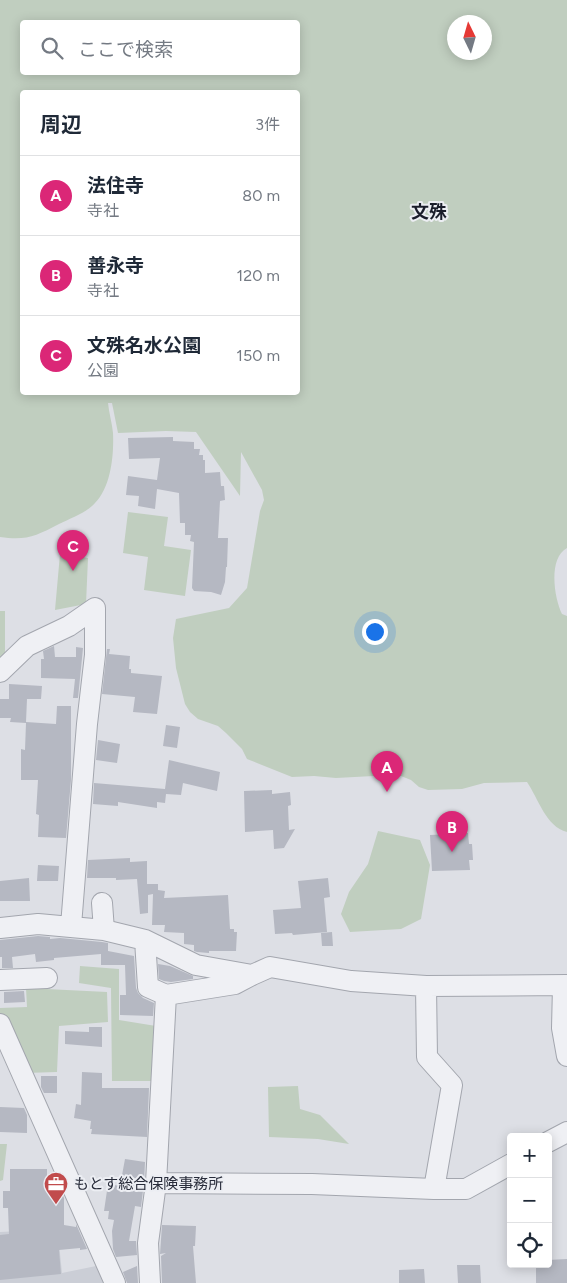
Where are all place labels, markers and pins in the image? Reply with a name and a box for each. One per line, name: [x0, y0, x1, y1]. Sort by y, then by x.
pin: C: [57, 530, 89, 571]
pin: A: [371, 751, 403, 792]
pin: B: [436, 811, 468, 852]
office icon: もとす総合保険事務所: [43, 1171, 69, 1205]
place label: もとす総合保険事務所: [74, 1175, 223, 1193]

